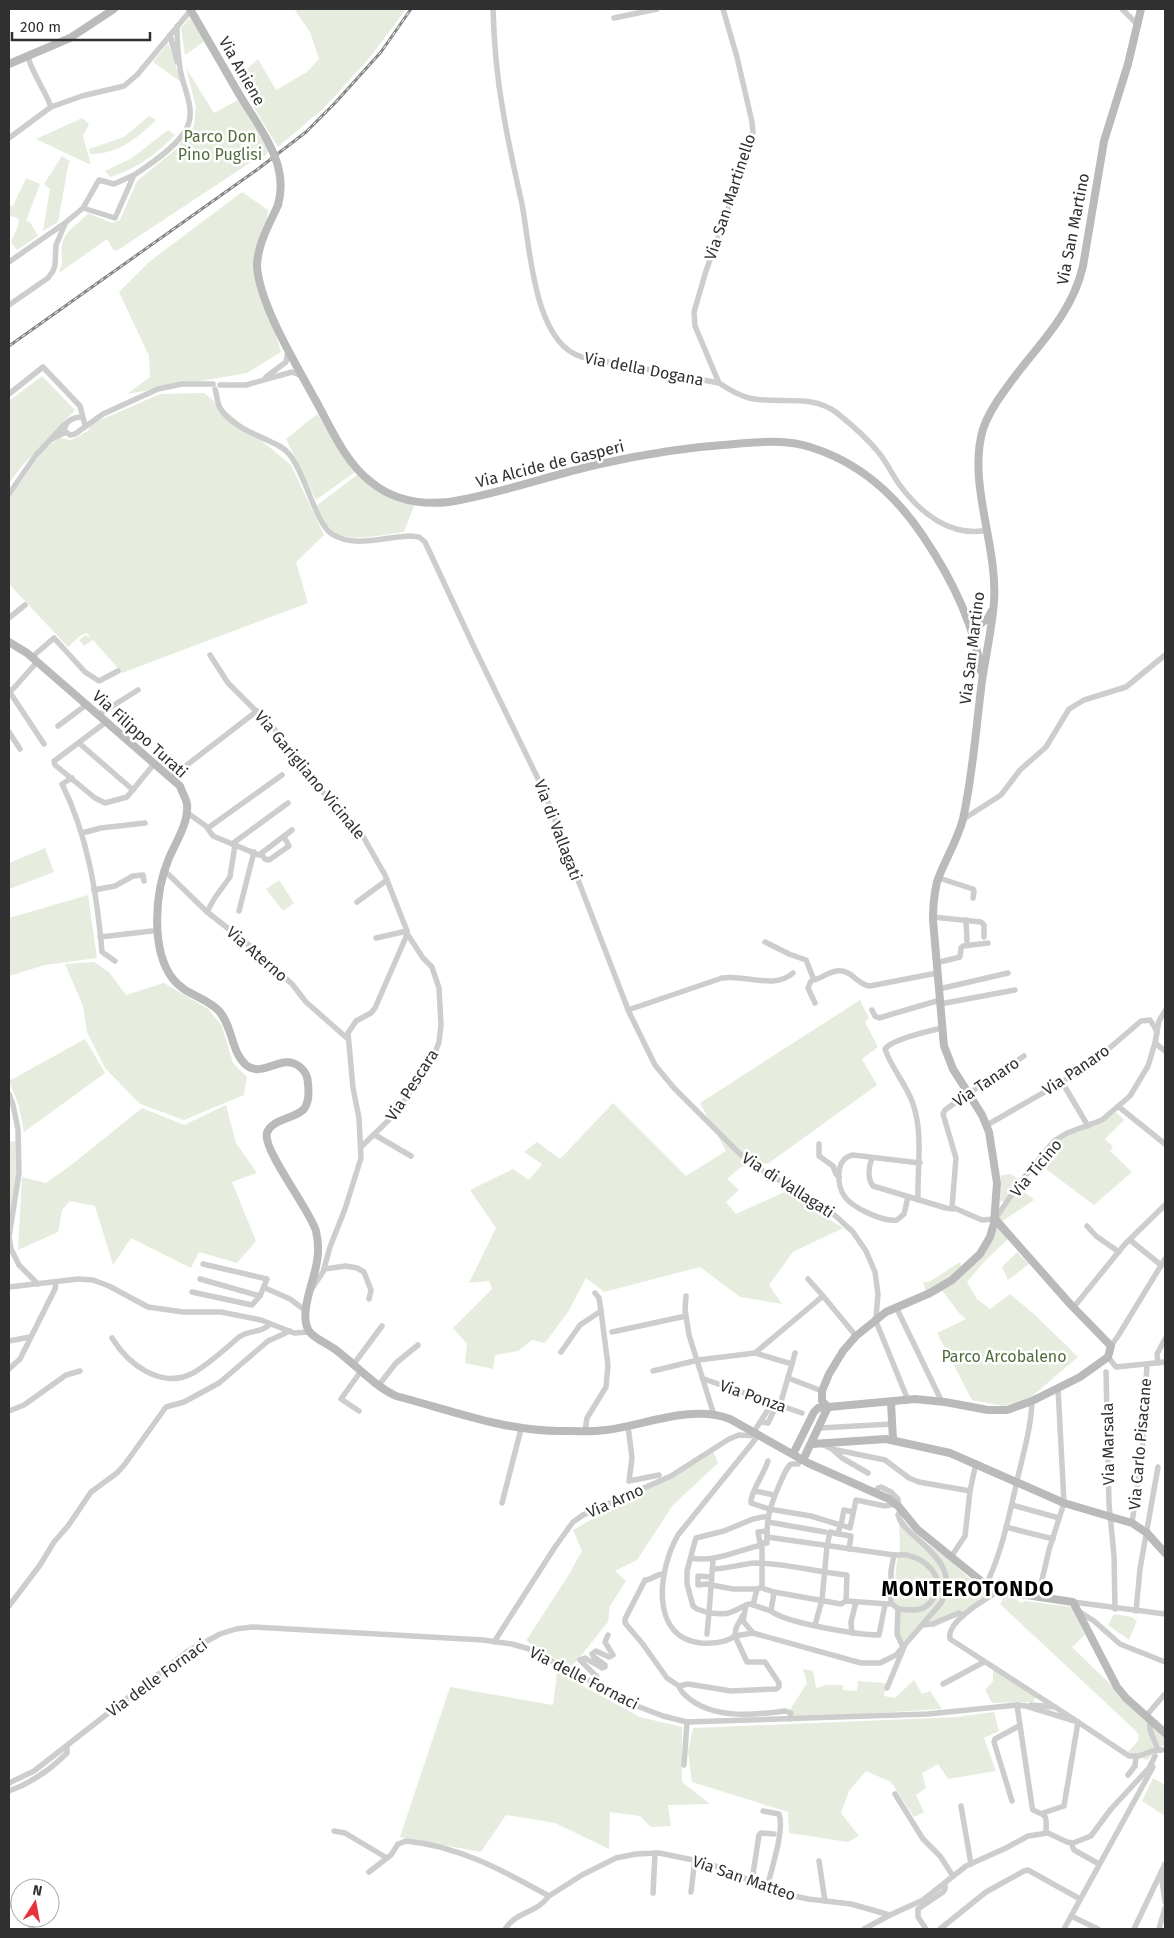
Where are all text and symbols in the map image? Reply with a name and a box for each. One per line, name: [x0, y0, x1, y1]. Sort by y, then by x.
scale bar: [12, 10, 150, 42]
text: 200 m: [20, 18, 61, 36]
street label: Via Aniene: [215, 33, 269, 109]
park label: Parco Don Pino Puglisi: [178, 127, 262, 164]
street label: Via San Martinello: [701, 131, 759, 263]
street label: Via San Martino: [1053, 171, 1093, 287]
street label: Via della Dogana: [583, 348, 705, 390]
street label: Via Alcide de Gasperi: [474, 436, 626, 492]
street label: Via San Martino: [956, 590, 988, 706]
street label: Via Filippo Turati: [88, 686, 192, 782]
street label: Via Garigliano Vicinale: [251, 707, 369, 843]
street label: Via di Vallagati: [530, 777, 586, 883]
street label: Via Aterno: [223, 922, 291, 986]
street label: Via Panaro: [1039, 1041, 1113, 1099]
street label: Via Pescara: [382, 1045, 442, 1125]
street label: Via Tanaro: [949, 1053, 1023, 1111]
street label: Via Ticino: [1006, 1135, 1066, 1201]
street label: Via di Vallagati: [738, 1148, 838, 1222]
park label: Parco Arcobaleno: [941, 1347, 1067, 1366]
street label: Via Ponza: [717, 1376, 789, 1416]
street label: Via Carlo Pisacane: [1125, 1377, 1155, 1511]
street label: Via Marsala: [1098, 1403, 1118, 1485]
street label: Via Arno: [584, 1480, 646, 1522]
district label: MONTEROTONDO: [882, 1576, 1054, 1602]
street label: Via delle Fornaci: [103, 1635, 211, 1721]
street label: Via delle Fornaci: [526, 1642, 642, 1714]
street label: Via San Matteo: [690, 1851, 798, 1905]
north arrow: [10, 1878, 60, 1928]
text: N: [31, 1881, 44, 1900]

